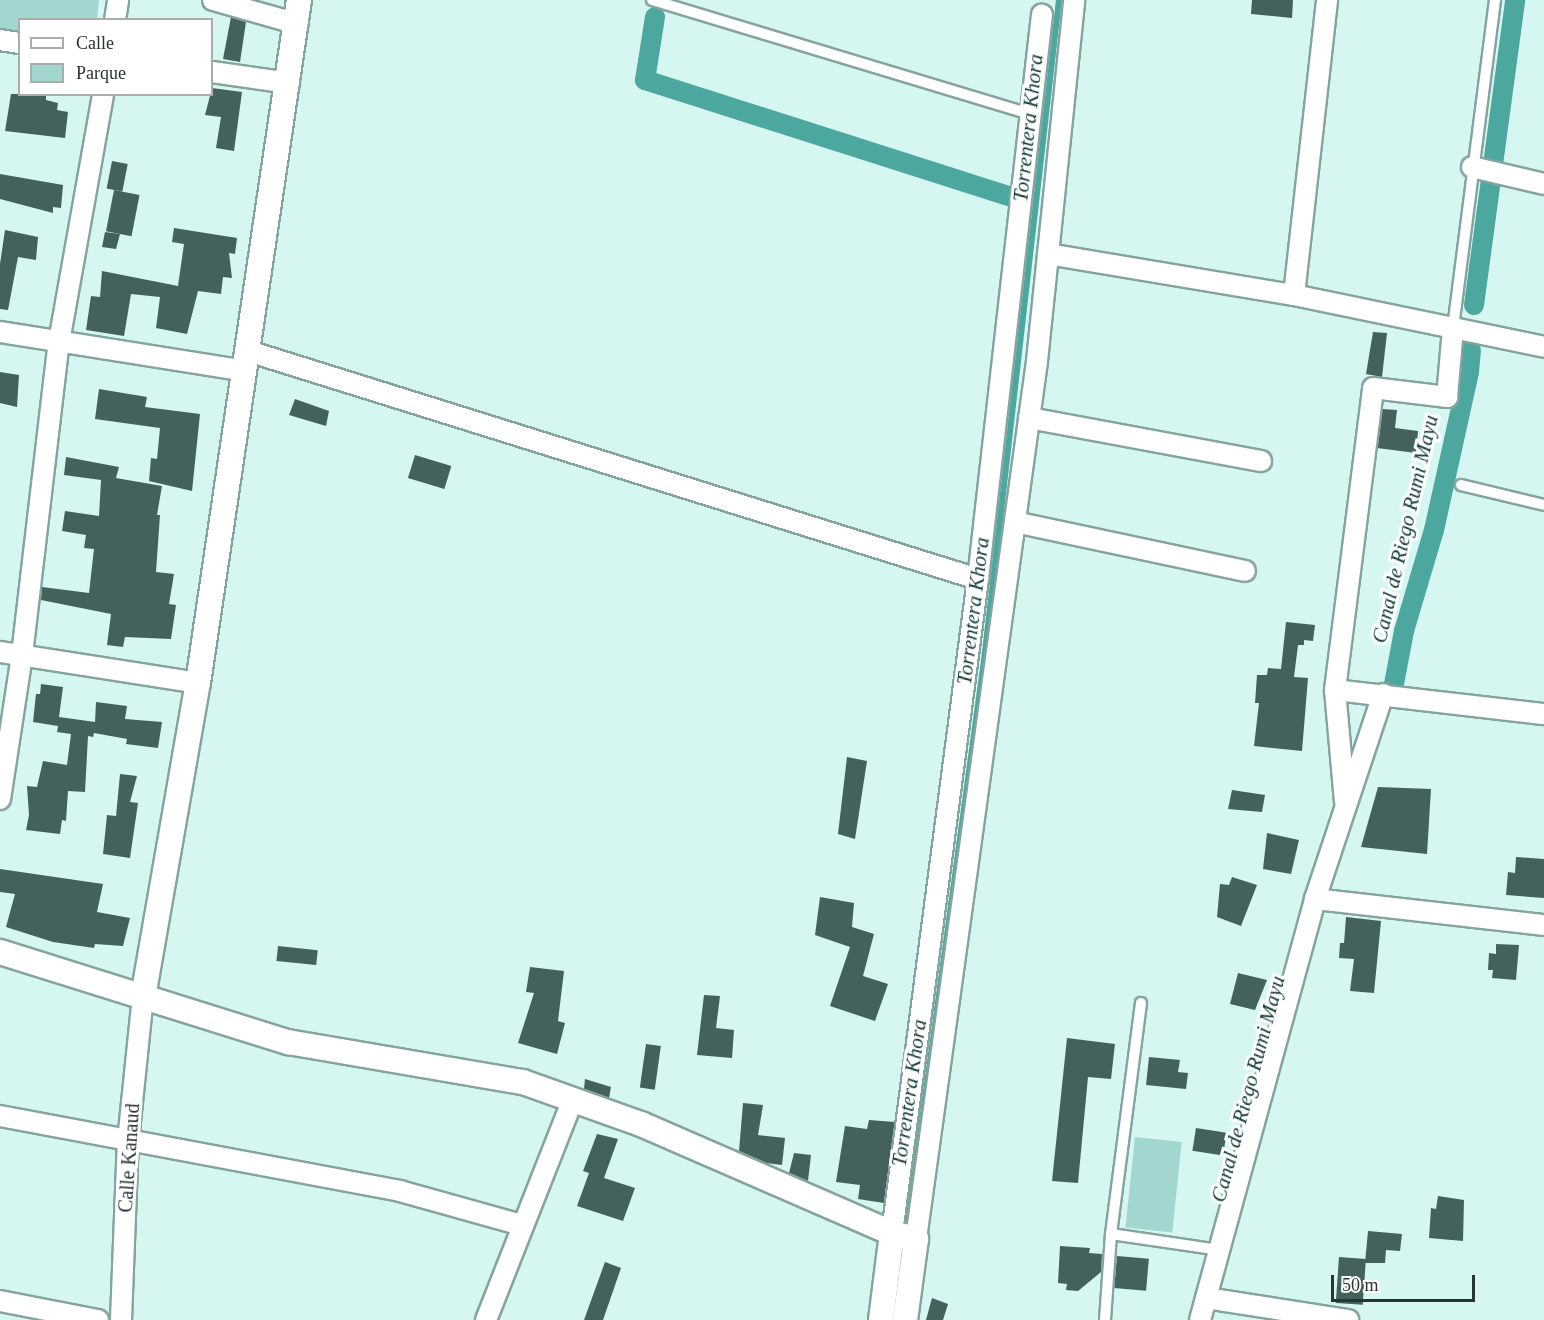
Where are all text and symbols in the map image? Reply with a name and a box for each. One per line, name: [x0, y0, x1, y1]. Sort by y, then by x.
legend: [18, 18, 213, 96]
text: Calle: [76, 33, 114, 53]
water label: Torrentera Khora: [1008, 53, 1048, 203]
text: Parque: [76, 63, 126, 83]
water label: Canal de Riego Rumi Mayu: [1366, 413, 1444, 645]
water label: Torrentera Khora: [951, 536, 995, 686]
water label: Canal de Riego Rumi Mayu: [1206, 973, 1290, 1205]
water label: Torrentera Khora: [886, 1018, 932, 1168]
street label: Calle Kanaud: [113, 1103, 145, 1213]
scale bar: [1334, 1263, 1478, 1301]
text: 50 m: [1342, 1275, 1379, 1295]

